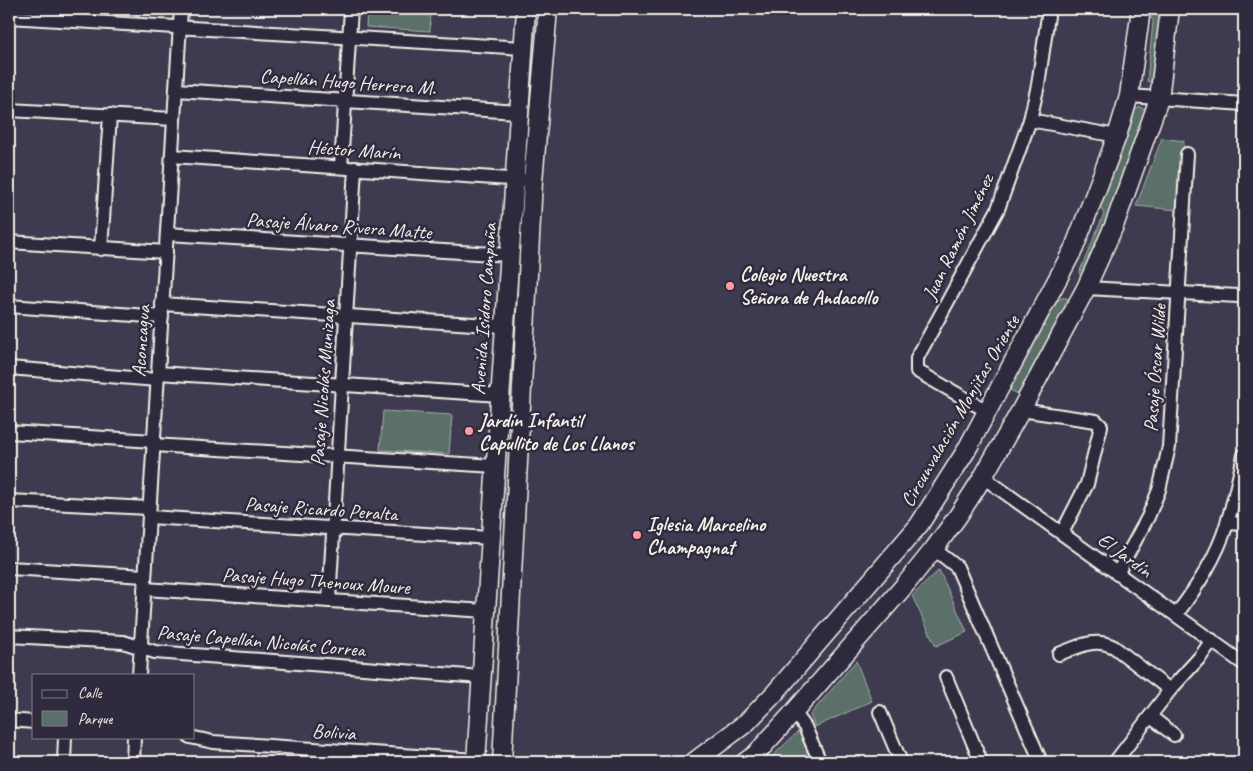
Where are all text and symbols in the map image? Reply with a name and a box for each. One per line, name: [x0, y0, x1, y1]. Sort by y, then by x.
street label: Capellán Hugo Herrera M.: [259, 63, 437, 101]
street label: Héctor Marín: [307, 134, 402, 166]
street label: Juan Ramón Jiménez: [916, 168, 1000, 305]
street label: Pasaje Álvaro Rivera Matte: [246, 207, 434, 245]
street label: Avenida Isidoro Campaña: [466, 221, 503, 396]
place label: Colegio Nuestra Señora de Andacollo: [740, 262, 879, 310]
marker: Colegio Nuestra Señora de Andacollo: [724, 280, 736, 292]
street label: Pasaje Nicolás Munizaga: [305, 298, 341, 467]
street label: Pasaje Óscar Wilde: [1138, 302, 1172, 433]
street label: Aconcagua: [126, 303, 156, 378]
street label: Circunvalación Monjitas Oriente: [895, 309, 1026, 511]
place label: Jardín Infantil Capullito de Los Llanos: [477, 408, 636, 456]
marker: Jardín Infantil Capullito de Los Llanos: [463, 425, 475, 437]
street label: Pasaje Ricardo Peralta: [244, 491, 400, 527]
place label: Iglesia Marcelino Champagnat: [647, 512, 767, 560]
street label: El Jardín: [1093, 527, 1158, 584]
marker: Iglesia Marcelino Champagnat: [631, 529, 643, 541]
street label: Pasaje Hugo Thenoux Moure: [221, 562, 412, 600]
street label: Pasaje Capellán Nicolás Correa: [156, 619, 368, 663]
legend: [32, 674, 195, 738]
text: Calle: [78, 684, 103, 703]
text: Parque: [78, 710, 114, 729]
street label: Bolivia: [311, 718, 358, 746]

